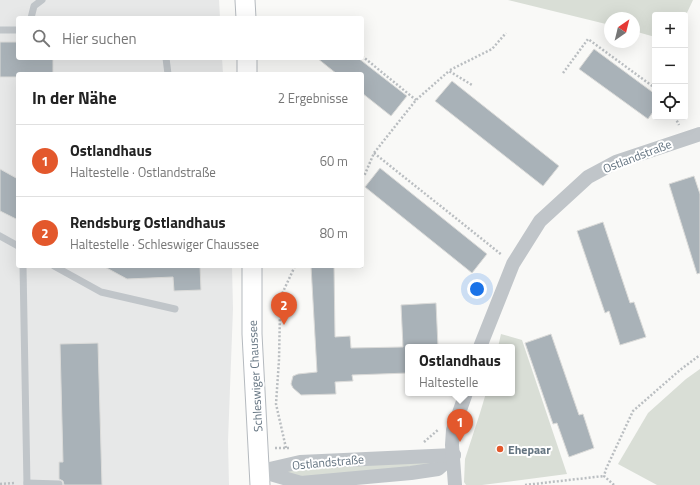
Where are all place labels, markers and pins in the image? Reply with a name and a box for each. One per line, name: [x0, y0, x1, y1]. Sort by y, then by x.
pin: 2: [271, 292, 297, 325]
pin: 1: [447, 409, 473, 442]
place label: Ehepaar: [508, 440, 551, 459]
marker: Ehepaar: [495, 444, 505, 454]

